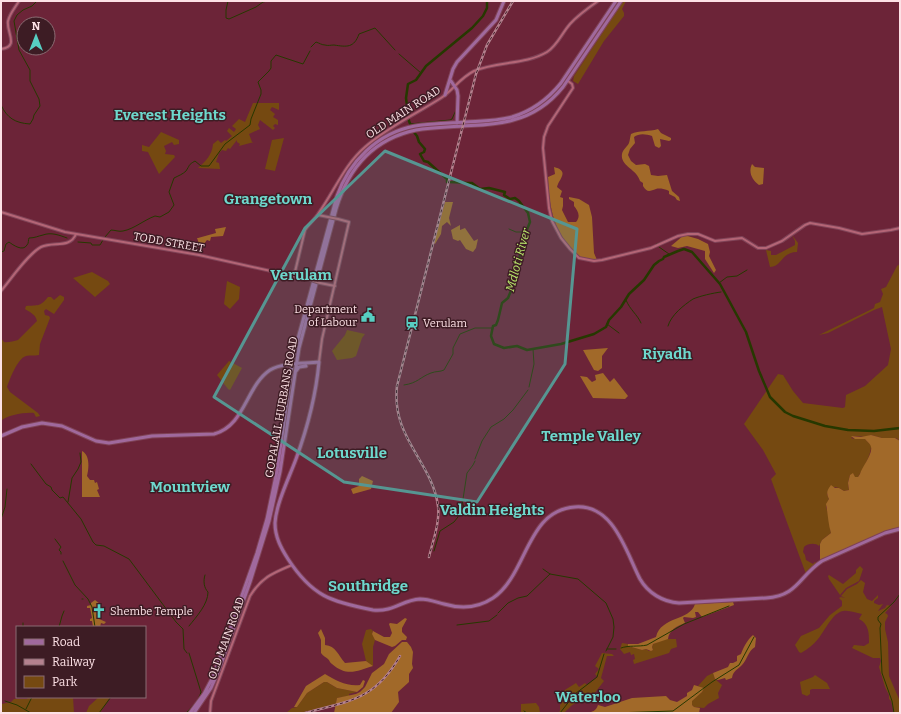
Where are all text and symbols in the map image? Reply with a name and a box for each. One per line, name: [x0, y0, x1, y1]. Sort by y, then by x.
north arrow: [16, 16, 56, 56]
text: N: [32, 20, 41, 33]
street label: OLD MAIN ROAD: [363, 83, 443, 141]
district label: Everest Heights: [114, 106, 226, 124]
district label: Grangetown: [224, 190, 312, 208]
water label: Mdloti River: [503, 226, 533, 293]
street label: TODD STREET: [133, 230, 206, 255]
district label: Verulam: [270, 266, 333, 284]
place label: Department of Labour: [294, 303, 357, 329]
public building icon: Department of Labour: [360, 307, 376, 323]
station icon: Verulam: [404, 315, 420, 331]
place label: Verulam: [423, 317, 467, 330]
street label: GOPALALL HURBANS ROAD: [263, 335, 300, 479]
district label: Riyadh: [642, 345, 692, 363]
district label: Temple Valley: [541, 427, 641, 445]
district label: Lotusville: [317, 444, 387, 462]
district label: Mountview: [150, 478, 230, 496]
district label: Valdin Heights: [440, 501, 544, 519]
district label: Southridge: [328, 577, 408, 595]
street label: OLD MAIN ROAD: [206, 595, 247, 681]
church icon: Shembe Temple: [91, 603, 107, 619]
place label: Shembe Temple: [110, 605, 193, 618]
legend: [16, 626, 146, 698]
text: Road: [52, 635, 80, 649]
text: Railway: [52, 655, 96, 669]
text: Park: [52, 675, 78, 689]
district label: Waterloo: [555, 688, 621, 706]

